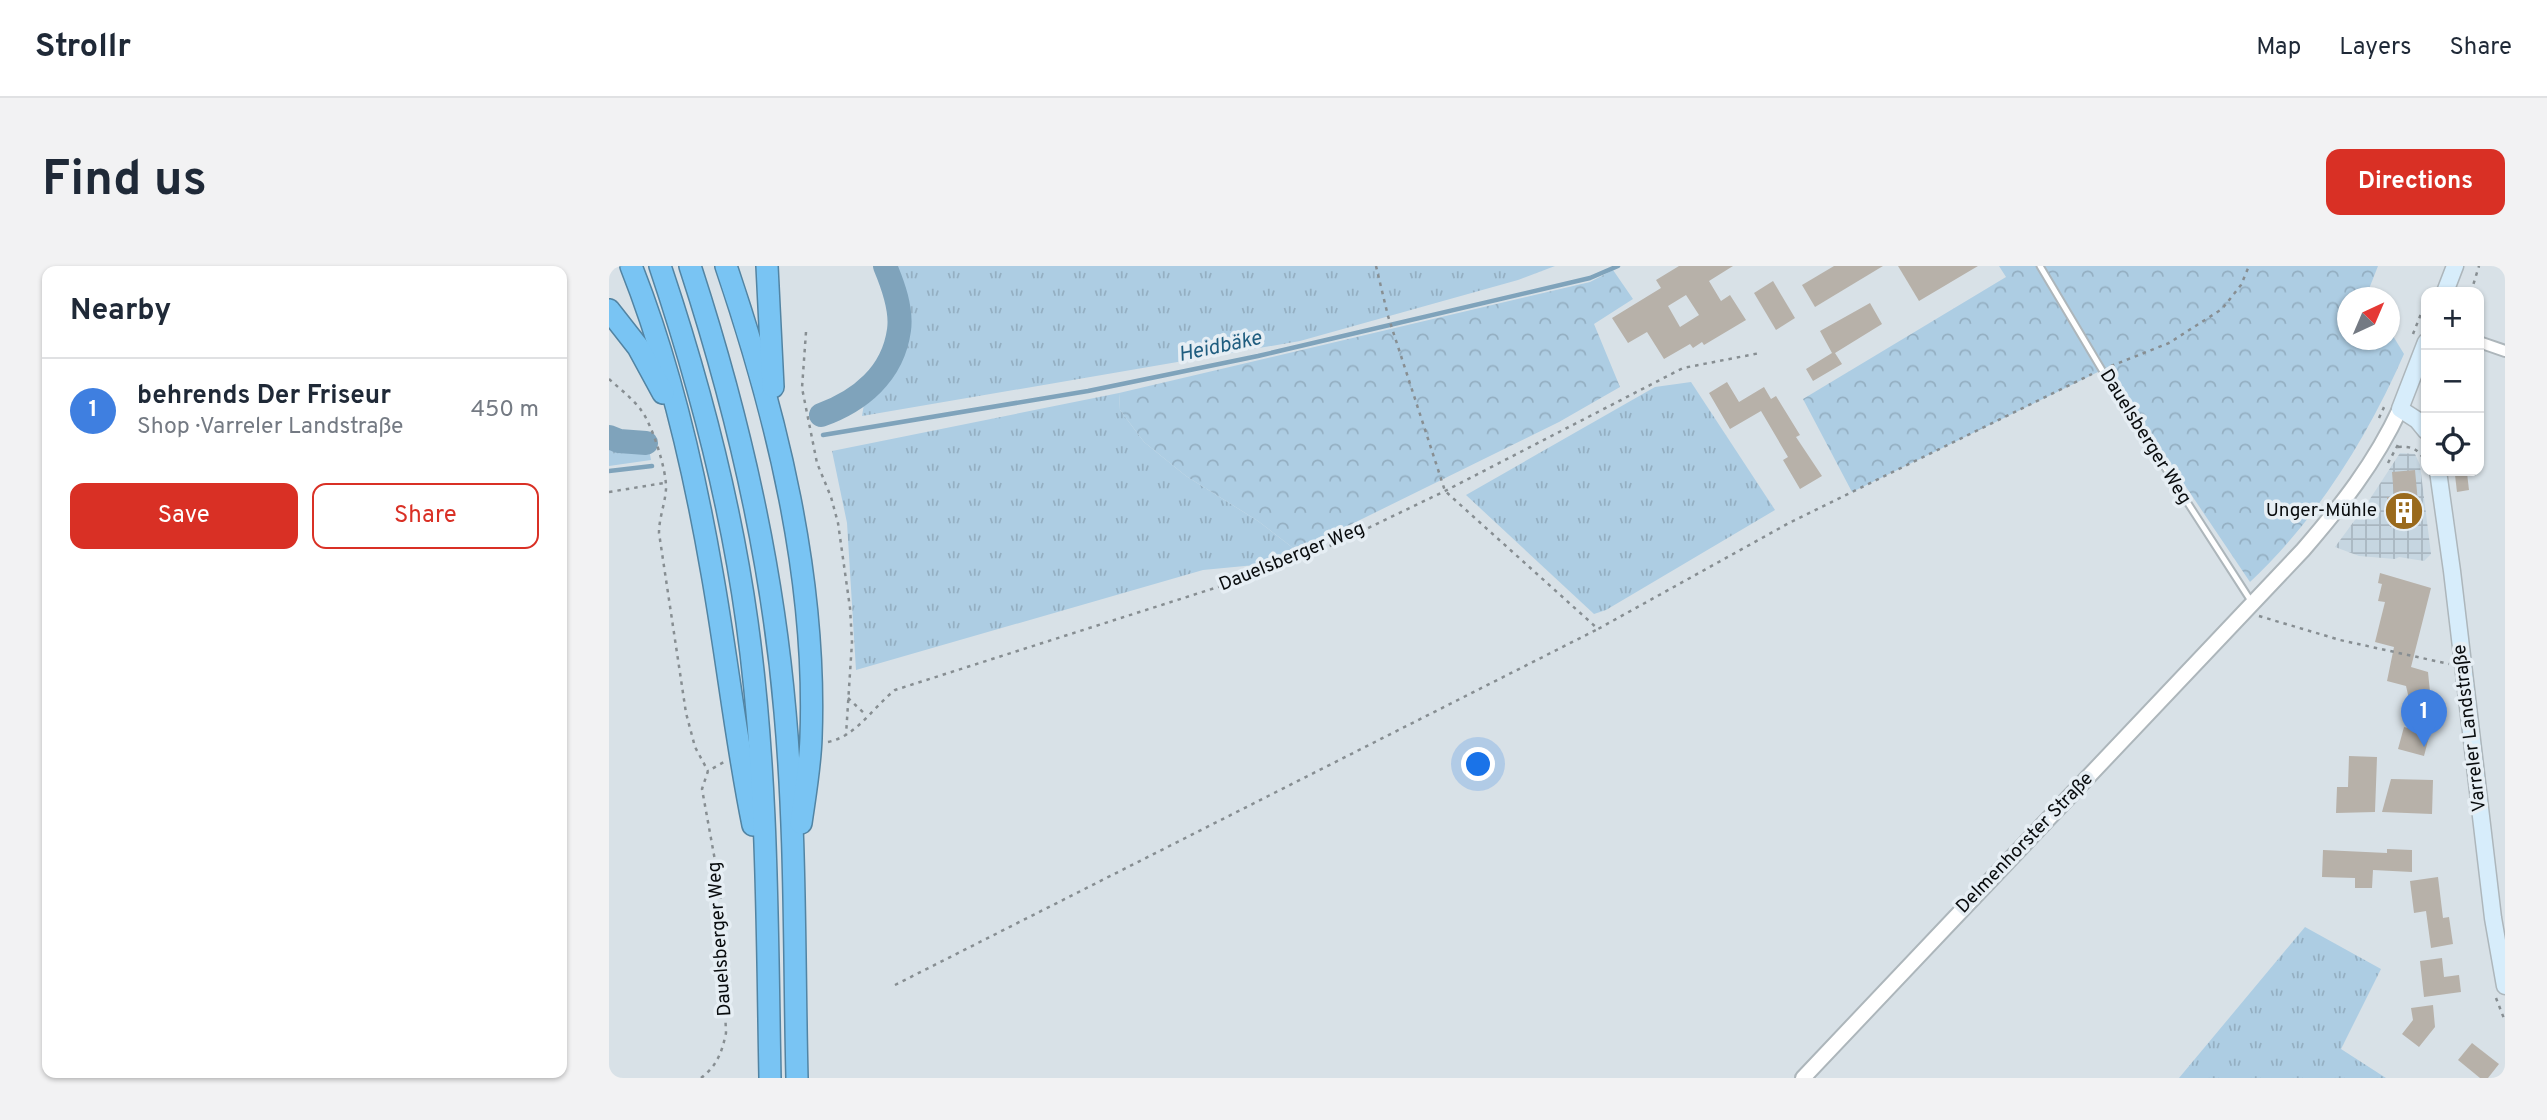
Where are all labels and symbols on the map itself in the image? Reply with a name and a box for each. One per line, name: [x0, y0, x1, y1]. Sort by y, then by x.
north arrow: [2337, 287, 2400, 350]
water label: Heidbäke: [1176, 325, 1265, 369]
street label: Dauelsberger Weg: [2094, 365, 2196, 509]
building icon: Unger-Mühle: [2383, 490, 2425, 532]
place label: Unger-Mühle: [2266, 499, 2377, 523]
street label: Dauelsberger Weg: [1216, 517, 1368, 597]
street label: Varreler Landstraße: [2448, 643, 2492, 813]
pin: 1: [2401, 689, 2447, 747]
your location: [1461, 747, 1495, 781]
street label: Delmenhorster Straße: [1951, 767, 2099, 919]
street label: Dauelsberger Weg: [703, 861, 737, 1017]

